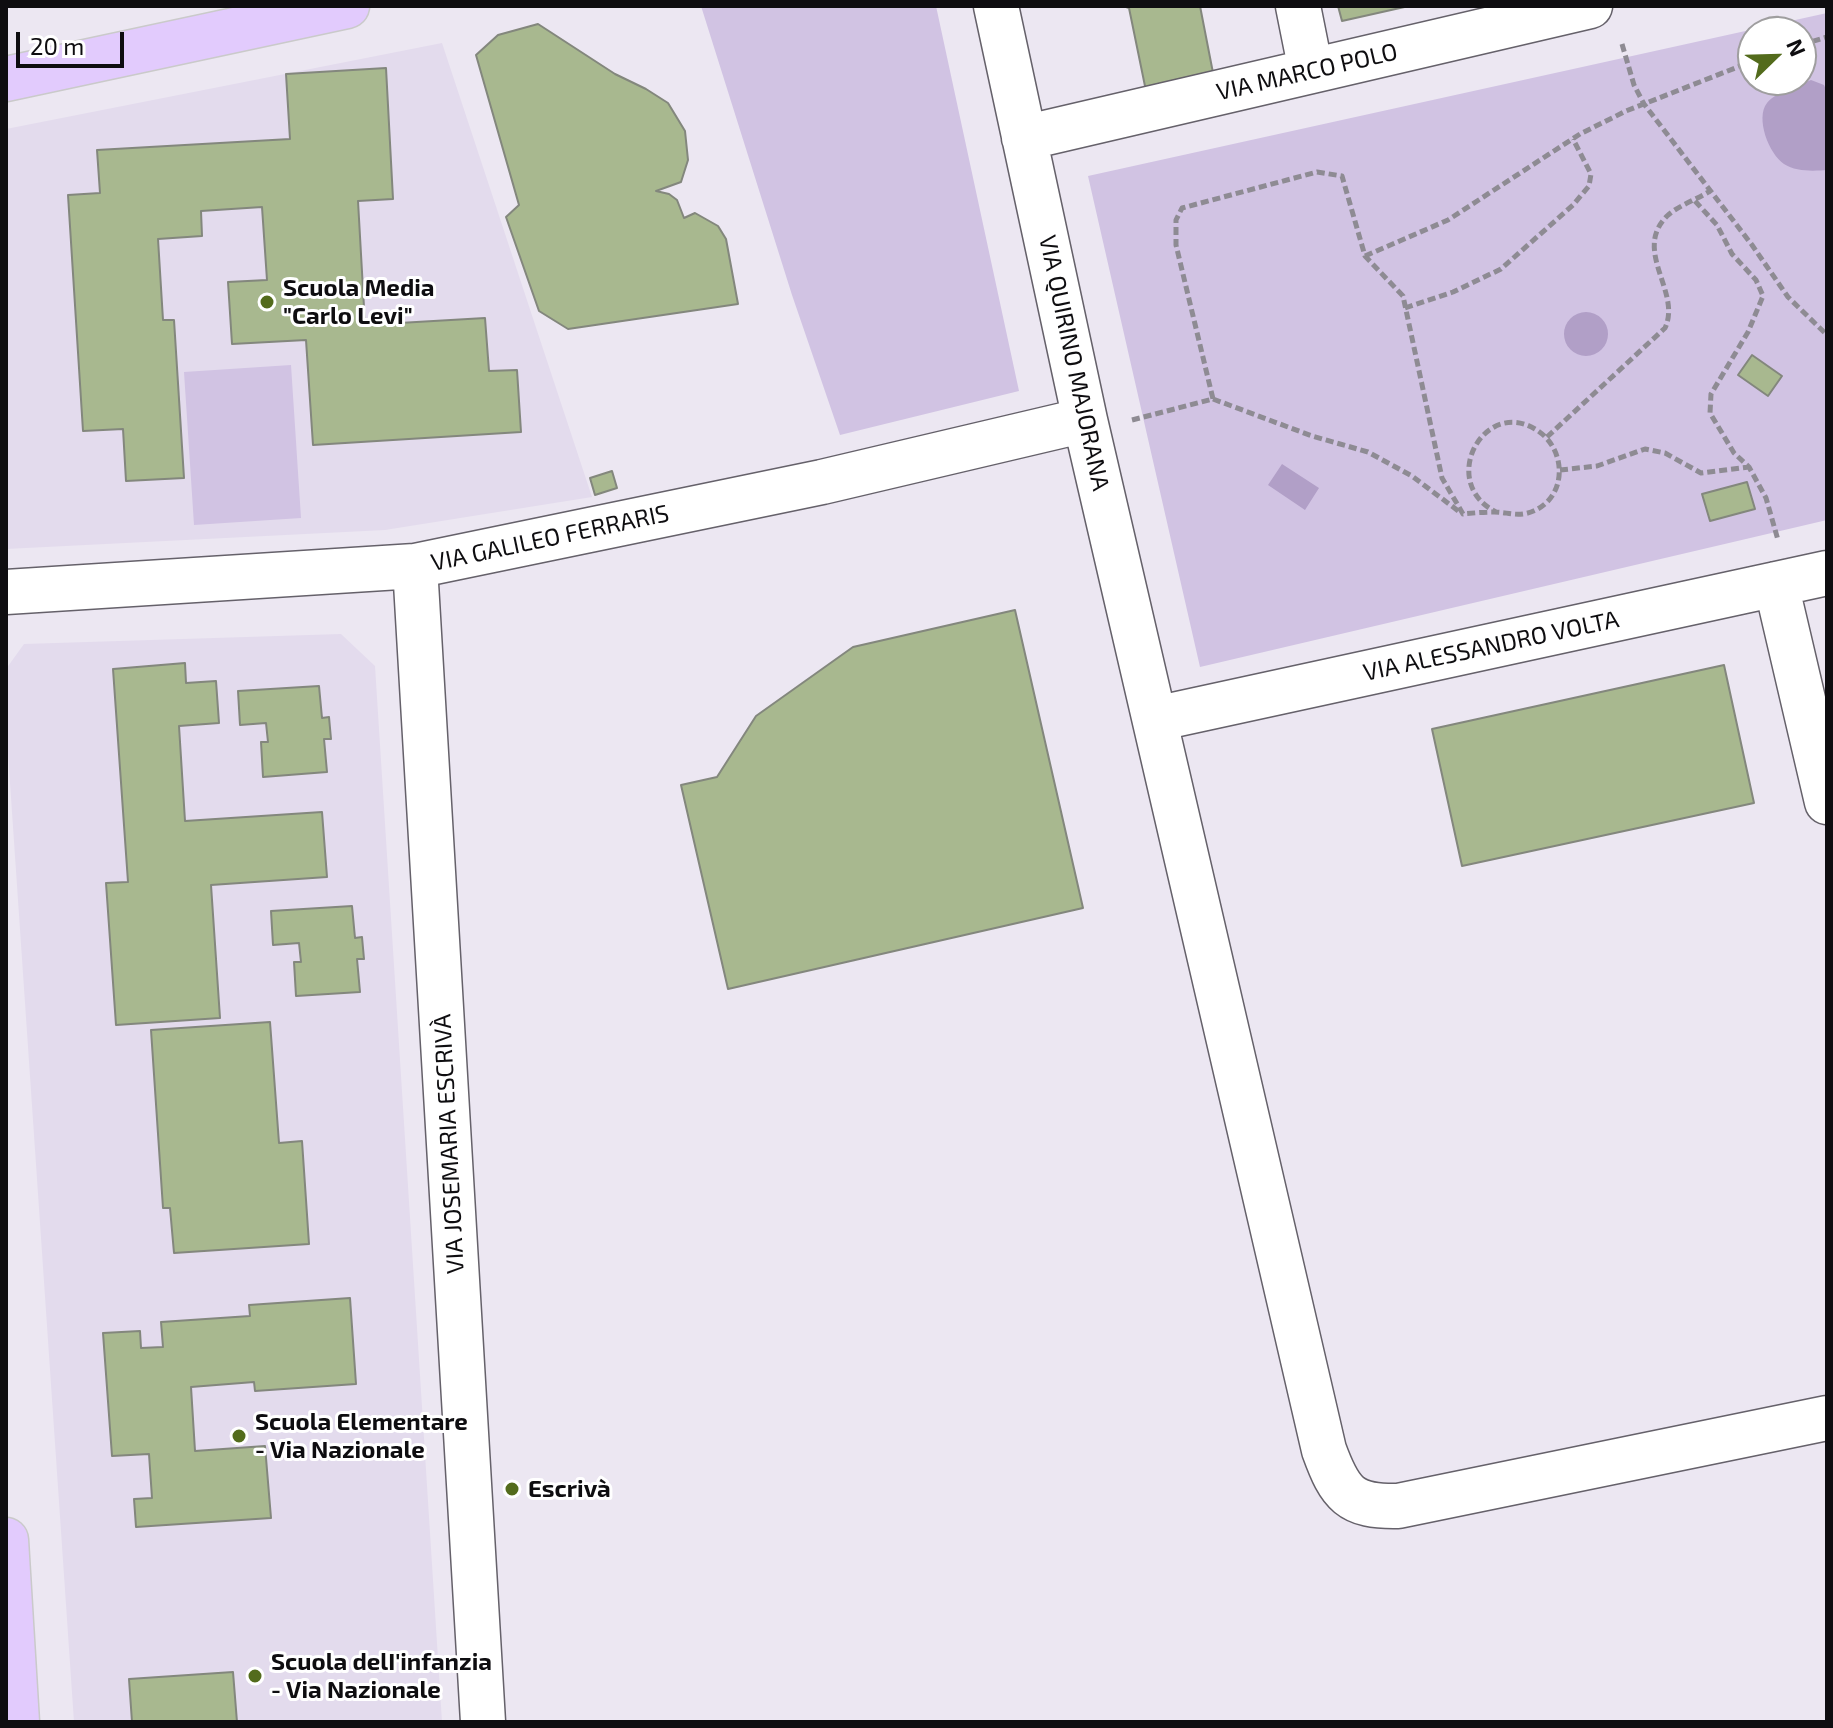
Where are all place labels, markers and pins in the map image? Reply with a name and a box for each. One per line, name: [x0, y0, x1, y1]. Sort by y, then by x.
place label: Scuola Media "Carlo Levi": [283, 274, 435, 330]
marker: Scuola Media "Carlo Levi": [258, 293, 276, 311]
place label: Scuola Elementare - Via Nazionale: [255, 1408, 468, 1464]
marker: Scuola Elementare - Via Nazionale: [230, 1427, 248, 1445]
place label: Escrivà: [528, 1475, 611, 1503]
marker: Escrivà: [503, 1480, 521, 1498]
place label: Scuola delI'infanzia - Via Nazionale: [271, 1648, 492, 1704]
marker: Scuola delI'infanzia - Via Nazionale: [246, 1667, 264, 1685]

